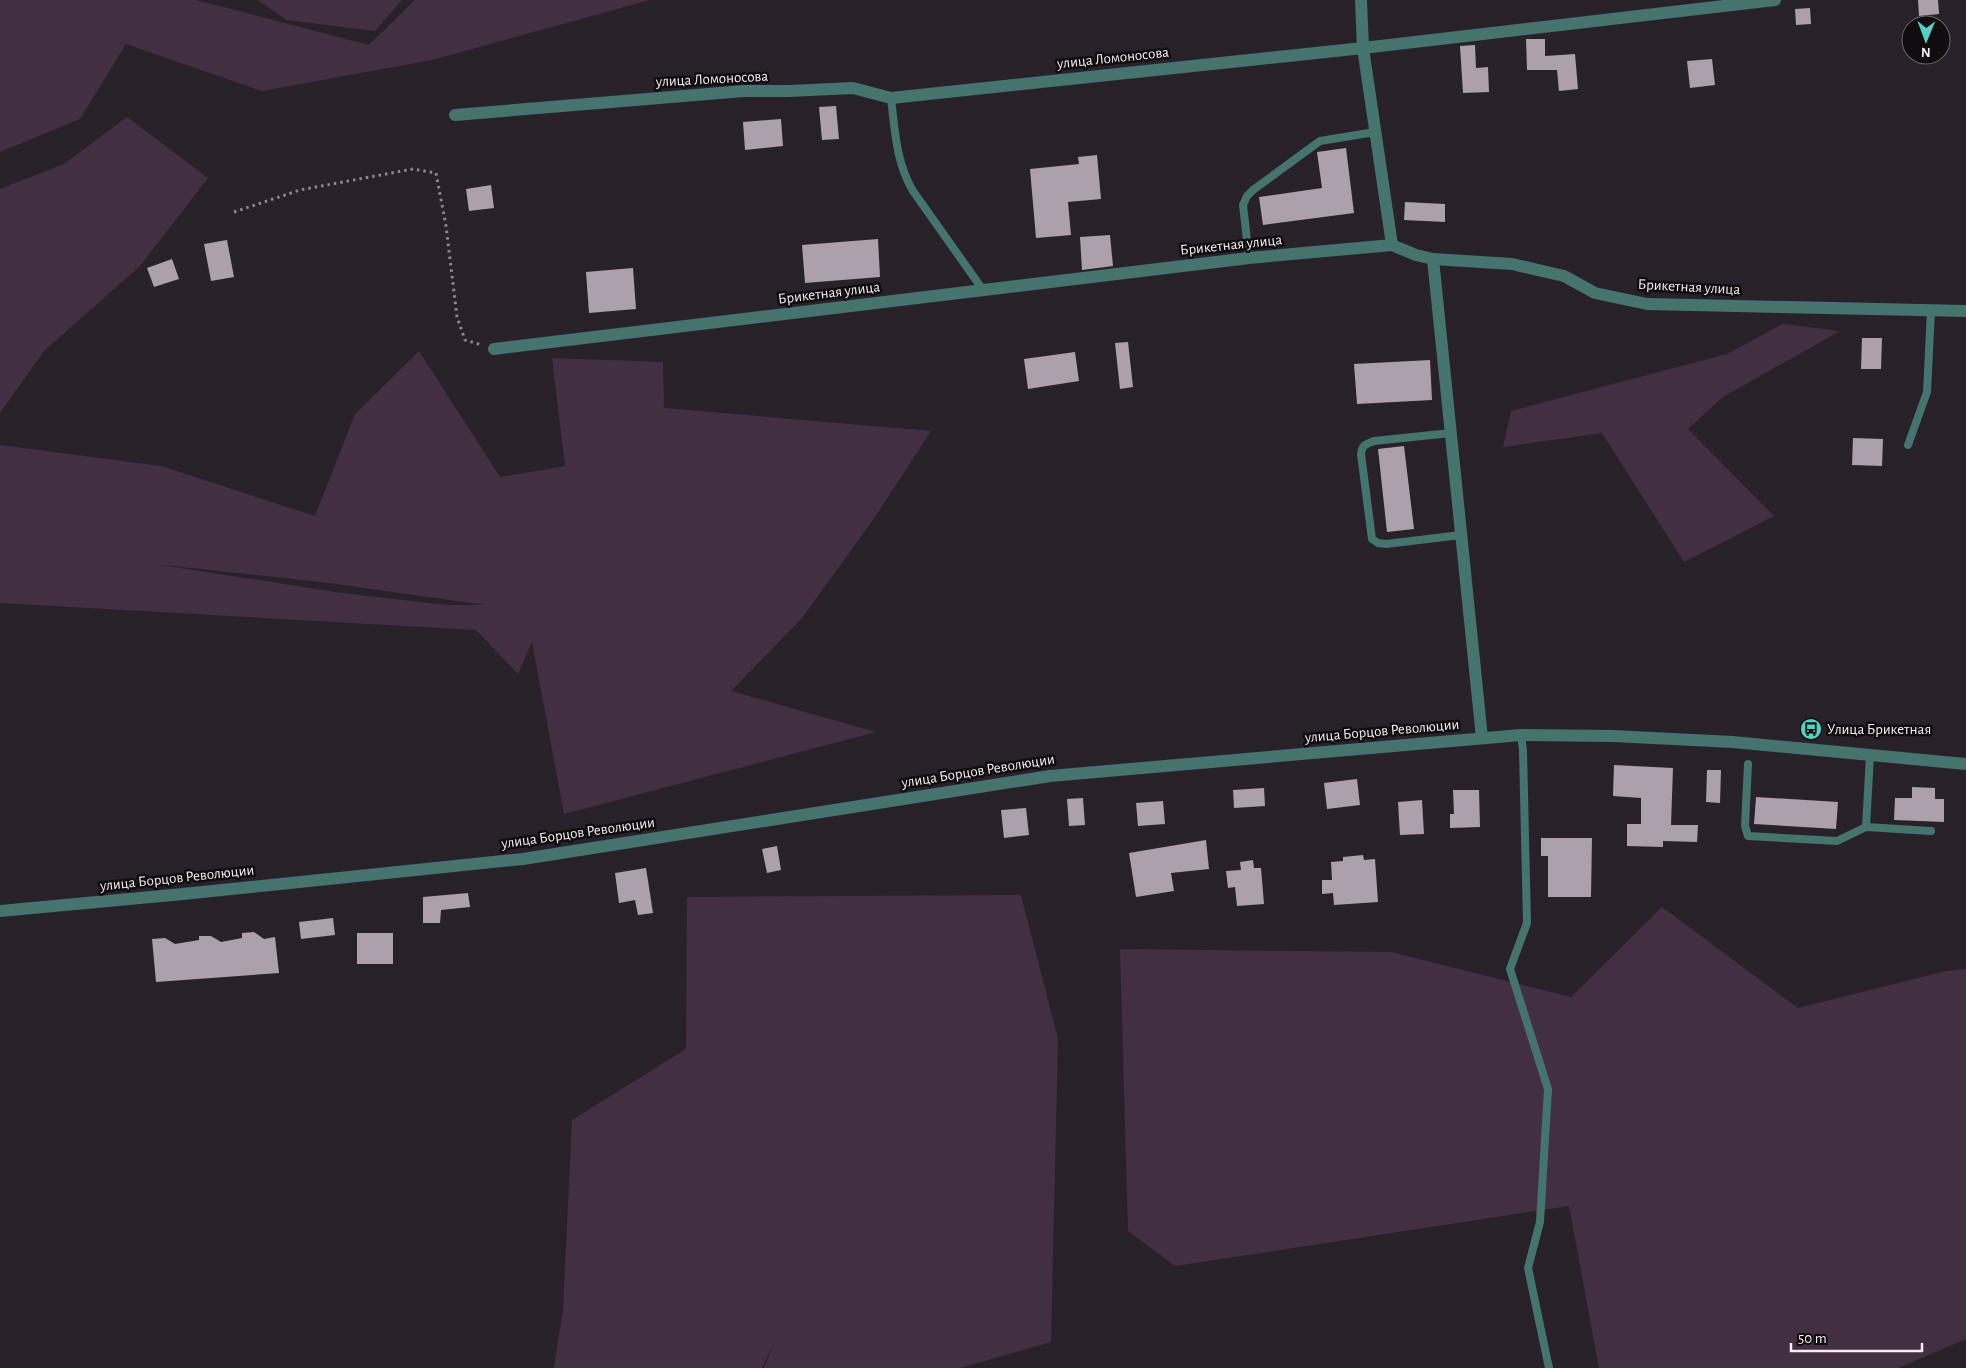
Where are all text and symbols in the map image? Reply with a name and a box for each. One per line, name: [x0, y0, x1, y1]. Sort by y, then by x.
north arrow: [1901, 15, 1951, 65]
street label: улица Ломоносова: [1055, 45, 1170, 71]
text: N: [1921, 45, 1931, 59]
street label: улица Ломоносова: [654, 69, 769, 89]
street label: Брикетная улица: [1179, 232, 1283, 258]
street label: Брикетная улица: [1637, 277, 1741, 297]
street label: Брикетная улица: [777, 279, 881, 307]
street label: улица Борцов Революции: [1303, 717, 1460, 745]
bus stop icon: Улица Брикетная: [1799, 717, 1823, 741]
place label: Улица Брикетная: [1827, 722, 1931, 737]
street label: улица Борцов Революции: [899, 751, 1056, 791]
street label: улица Борцов Революции: [499, 815, 656, 851]
street label: улица Борцов Революции: [98, 862, 255, 894]
scale bar: [1791, 1320, 1922, 1352]
text: 50 m: [1798, 1331, 1827, 1346]

